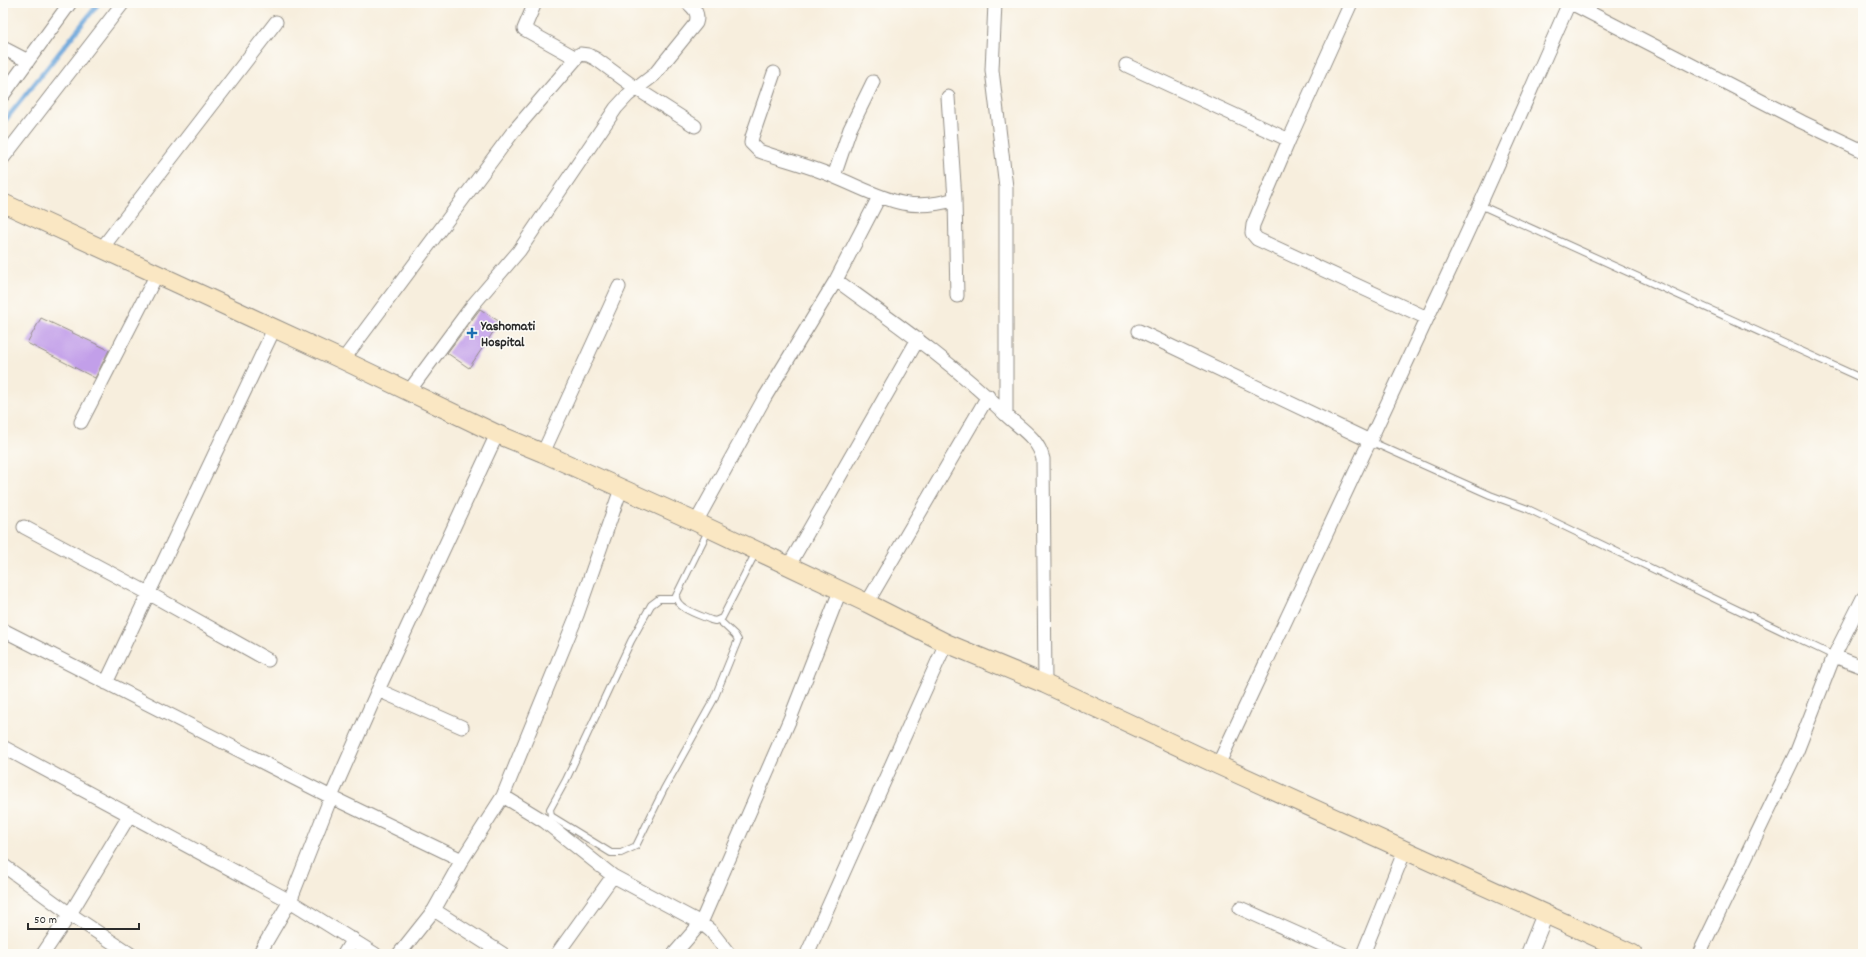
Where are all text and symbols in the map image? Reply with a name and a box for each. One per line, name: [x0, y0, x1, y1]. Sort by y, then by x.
place label: Yashomati Hospital: [480, 317, 536, 353]
marker: Yashomati Hospital: [466, 327, 478, 339]
scale bar: [28, 905, 139, 931]
text: 50 m: [34, 912, 57, 929]

